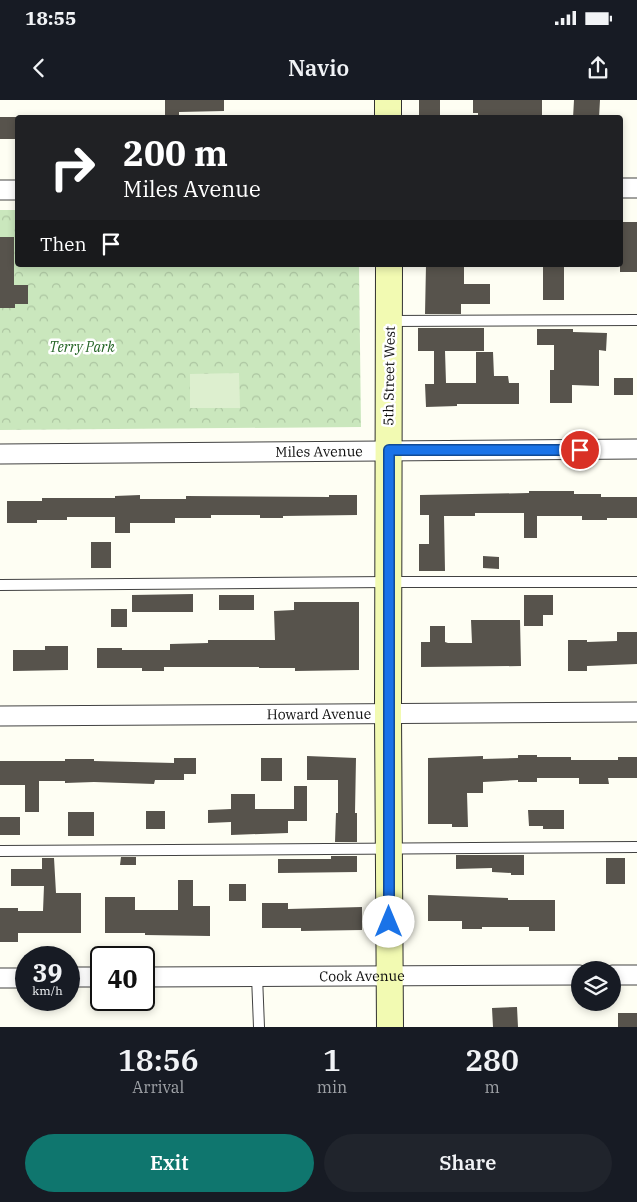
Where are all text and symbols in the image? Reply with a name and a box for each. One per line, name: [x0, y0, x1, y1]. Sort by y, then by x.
text: 18:55: [25, 6, 76, 30]
text: Navio: [288, 53, 349, 82]
icon: back: [25, 54, 53, 82]
icon: share: [584, 54, 612, 82]
text: 200 m: [123, 130, 228, 176]
icon: right: [40, 135, 105, 200]
text: Miles Avenue: [123, 174, 261, 203]
icon: arrive: [97, 230, 125, 258]
text: Then: [40, 232, 87, 256]
street label: 5th Street West: [379, 326, 399, 426]
park label: Terry Park: [49, 338, 115, 356]
pin: [559, 429, 601, 471]
icon: arrive: [566, 436, 594, 464]
street label: Miles Avenue: [275, 442, 363, 461]
street label: Howard Avenue: [267, 705, 371, 723]
position arrow: [362, 895, 414, 947]
speed limit sign: 40: [90, 946, 155, 1011]
text: 39: [32, 956, 63, 989]
map controls: [571, 961, 621, 1011]
button: layers: [571, 961, 621, 1011]
street label: Cook Avenue: [319, 967, 405, 985]
text: km/h: [32, 983, 63, 998]
text: 18:56: [118, 1040, 199, 1079]
text: 1: [323, 1040, 341, 1079]
text: 280: [465, 1040, 519, 1079]
text: Arrival: [132, 1077, 184, 1097]
text: min: [317, 1077, 347, 1097]
text: m: [484, 1077, 500, 1097]
button: Exit: [25, 1134, 314, 1192]
button: Share: [324, 1134, 612, 1192]

